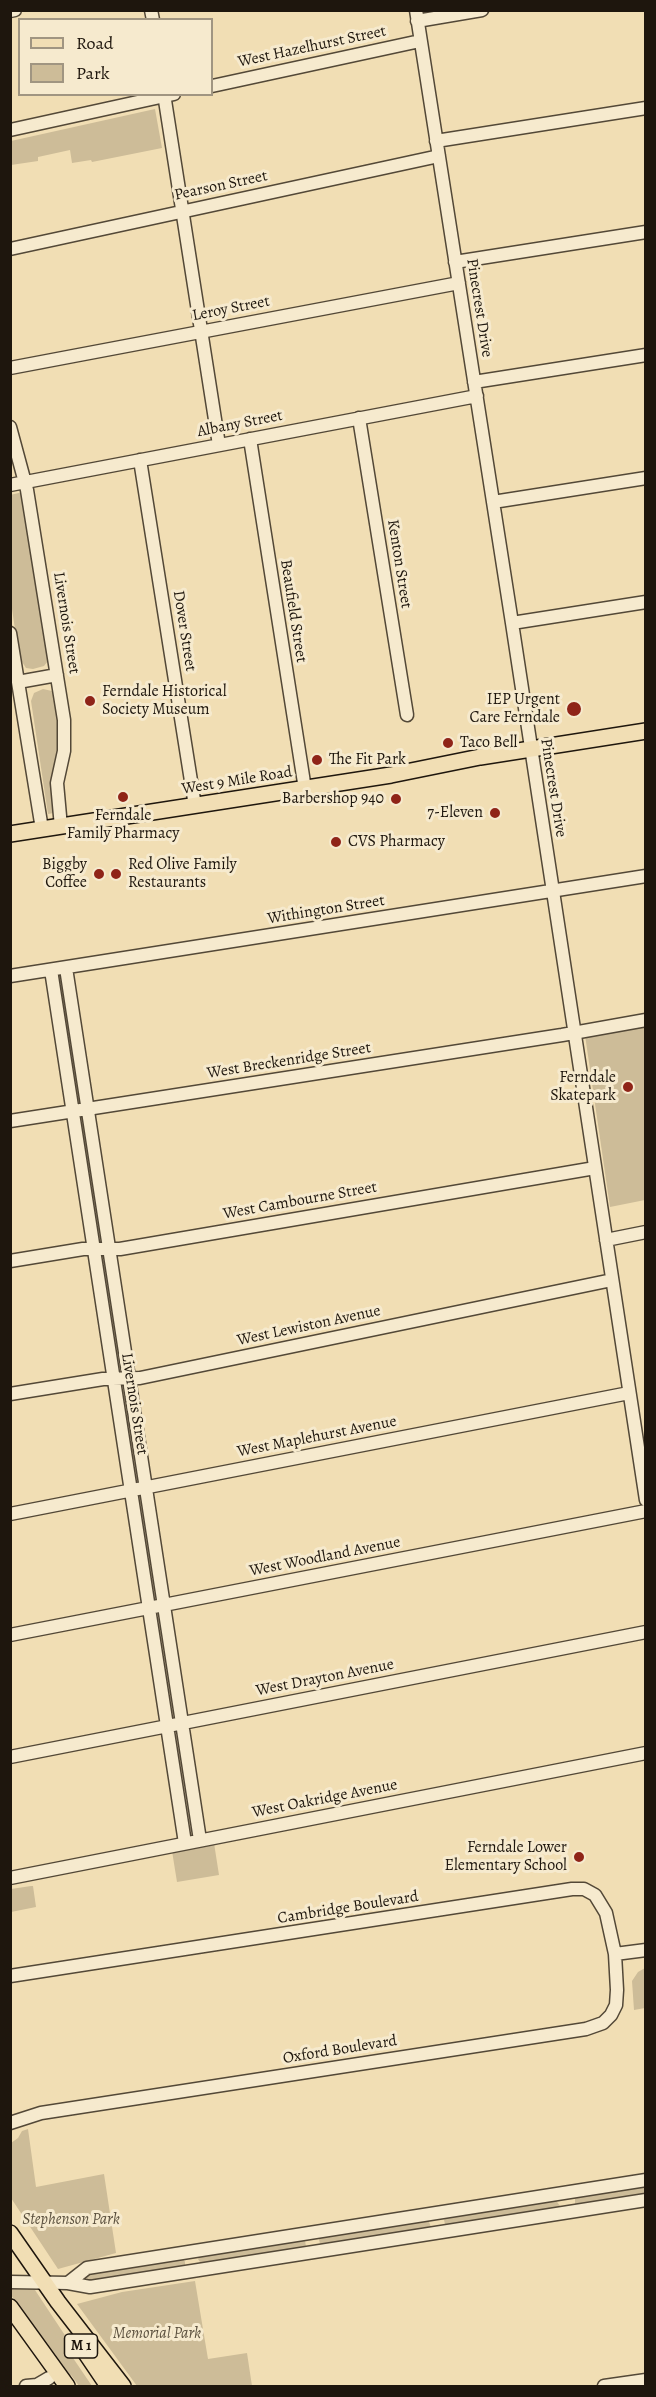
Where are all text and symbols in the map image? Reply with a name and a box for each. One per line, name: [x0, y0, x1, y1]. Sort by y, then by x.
legend: [18, 18, 213, 96]
street label: West Hazelhurst Street: [236, 22, 388, 72]
text: Road: [76, 31, 113, 55]
text: Park: [76, 61, 110, 85]
street label: Pearson Street: [173, 167, 269, 205]
street label: Pinecrest Drive: [462, 257, 496, 359]
street label: Leroy Street: [191, 292, 271, 326]
street label: Albany Street: [196, 406, 284, 442]
street label: Kenton Street: [382, 518, 416, 610]
street label: Beaufield Street: [275, 558, 311, 664]
street label: Livernois Street: [48, 571, 84, 675]
street label: Dover Street: [168, 589, 200, 673]
place label: Ferndale Historical Society Museum: [102, 682, 227, 720]
place label: IEP Urgent Care Ferndale: [470, 690, 560, 728]
marker: Ferndale Historical Society Museum: [83, 694, 97, 708]
marker: IEP Urgent Care Ferndale: [565, 700, 583, 718]
place label: Taco Bell: [460, 733, 517, 753]
marker: Taco Bell: [441, 736, 455, 750]
street label: Pinecrest Drive: [536, 737, 570, 839]
place label: The Fit Park: [329, 750, 406, 770]
marker: The Fit Park: [310, 753, 324, 767]
street label: West 9 Mile Road: [180, 763, 294, 799]
place label: Barbershop 940: [282, 789, 384, 809]
marker: Ferndale Family Pharmacy: [116, 790, 130, 804]
marker: Barbershop 940: [389, 792, 403, 806]
place label: 7-Eleven: [427, 803, 483, 823]
place label: Ferndale Family Pharmacy: [67, 806, 179, 844]
marker: 7-Eleven: [488, 806, 502, 820]
place label: CVS Pharmacy: [348, 832, 445, 852]
marker: CVS Pharmacy: [329, 835, 343, 849]
place label: Biggby Coffee: [42, 855, 87, 893]
place label: Red Olive Family Restaurants: [128, 855, 237, 893]
marker: Biggby Coffee: [92, 867, 106, 881]
marker: Red Olive Family Restaurants: [109, 867, 123, 881]
street label: Withington Street: [266, 891, 386, 929]
street label: West Breckenridge Street: [206, 1039, 372, 1083]
place label: Ferndale Skatepark: [550, 1068, 616, 1106]
marker: Ferndale Skatepark: [621, 1080, 635, 1094]
street label: West Cambourne Street: [222, 1178, 378, 1224]
street label: West Lewiston Avenue: [236, 1301, 382, 1351]
street label: Livernois Street: [116, 1352, 152, 1456]
street label: West Maplehurst Avenue: [236, 1412, 398, 1462]
street label: West Woodland Avenue: [248, 1533, 402, 1581]
street label: West Drayton Avenue: [254, 1655, 396, 1701]
street label: West Oakridge Avenue: [251, 1776, 399, 1822]
place label: Ferndale Lower Elementary School: [444, 1838, 567, 1876]
marker: Ferndale Lower Elementary School: [572, 1850, 586, 1864]
street label: Cambridge Boulevard: [276, 1887, 420, 1929]
street label: Oxford Boulevard: [282, 2031, 398, 2069]
park label: Stephenson Park: [22, 2210, 120, 2230]
park label: Memorial Park: [113, 2324, 201, 2344]
road number: M 1: [64, 2334, 98, 2358]

